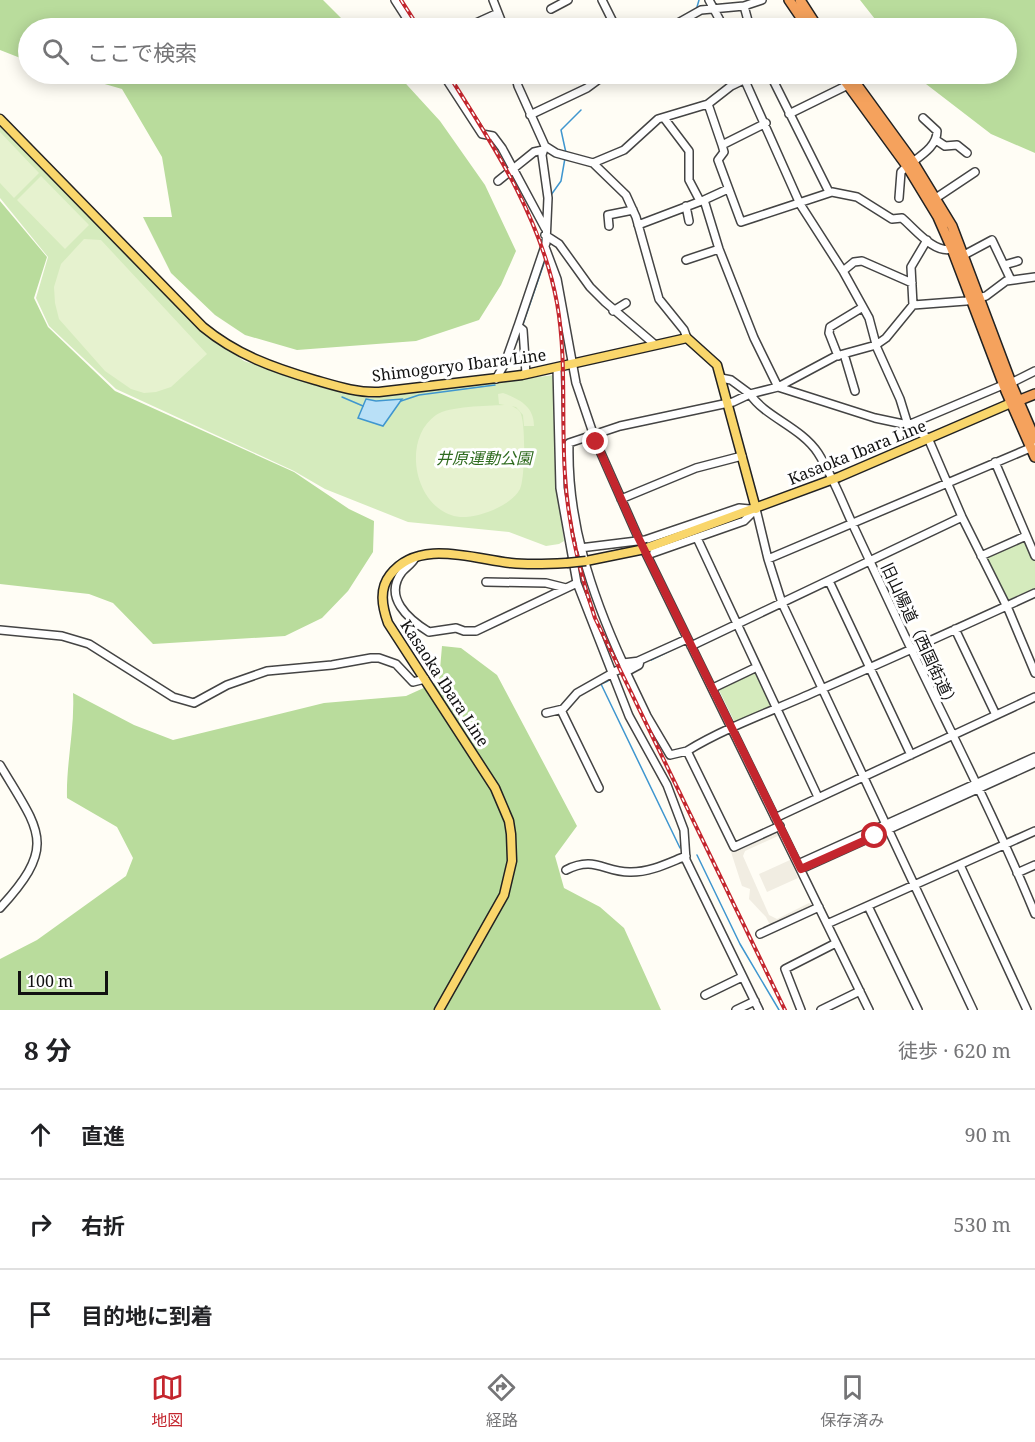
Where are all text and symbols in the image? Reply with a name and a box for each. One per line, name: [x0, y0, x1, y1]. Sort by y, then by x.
search box: [18, 18, 1017, 84]
icon: search: [39, 35, 72, 68]
text: ここで検索: [87, 37, 197, 67]
street label: Shimogoryo Ibara Line: [371, 343, 547, 387]
street label: Kasaoka Ibara Line: [785, 414, 929, 490]
route end: [582, 428, 608, 454]
park label: 井原運動公園: [436, 447, 534, 469]
street label: 旧山陽道（西国街道）: [876, 559, 964, 713]
street label: Kasaoka Ibara Line: [396, 615, 494, 751]
route start: [861, 822, 887, 848]
scale bar: [18, 968, 108, 996]
text: 100 m: [27, 970, 73, 992]
text: 8 分: [24, 1032, 71, 1068]
text: 徒歩 · 620 m: [898, 1037, 1011, 1064]
icon: ahead: [24, 1118, 57, 1151]
text: 直進: [81, 1120, 125, 1150]
text: 90 m: [965, 1121, 1011, 1148]
icon: right: [24, 1208, 57, 1241]
text: 右折: [81, 1210, 125, 1240]
text: 530 m: [953, 1211, 1011, 1238]
icon: arrive: [24, 1298, 57, 1331]
text: 目的地に到着: [81, 1300, 213, 1330]
tab: 地図: [151, 1371, 184, 1431]
tab: 経路: [485, 1371, 518, 1431]
tab: 保存済み: [820, 1371, 884, 1431]

